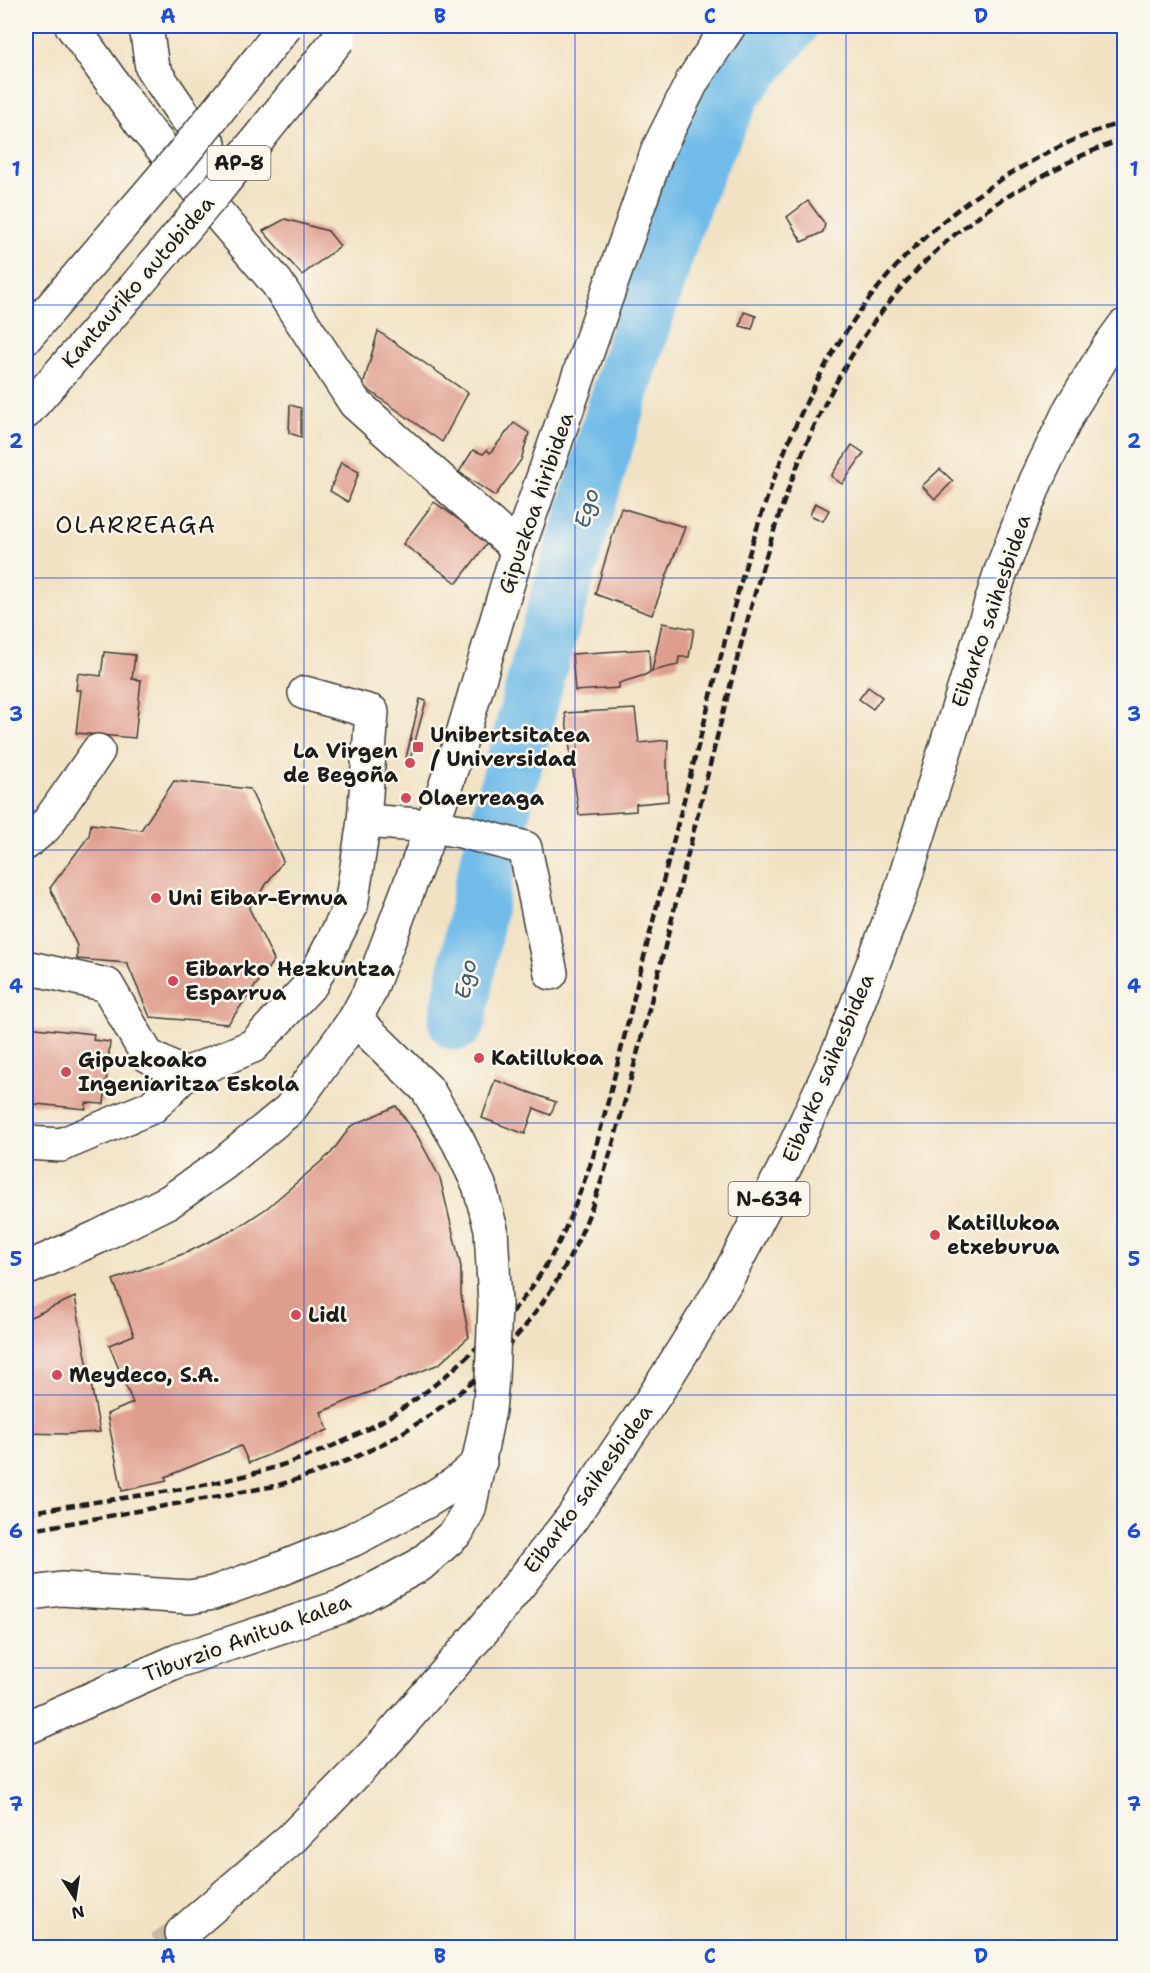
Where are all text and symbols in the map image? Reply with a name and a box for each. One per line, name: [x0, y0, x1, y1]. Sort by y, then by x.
text: A: [160, 3, 176, 29]
text: B: [434, 3, 446, 29]
text: C: [704, 3, 716, 29]
text: D: [974, 3, 988, 29]
road number: AP-8: [208, 146, 270, 180]
text: 1: [11, 156, 21, 182]
text: 1: [1129, 156, 1139, 182]
street label: Kantauriko autobidea: [55, 190, 221, 374]
street label: Gipuzkoa hiribidea: [492, 408, 580, 598]
text: 2: [9, 428, 23, 454]
text: 2: [1127, 428, 1141, 454]
water label: Ego: [567, 485, 606, 531]
district label: OLARREAGA: [55, 509, 217, 541]
street label: Eibarko saihesbidea: [945, 511, 1037, 711]
text: 3: [9, 701, 23, 727]
text: 3: [1127, 701, 1141, 727]
place label: Unibertsitatea / Universidad: [430, 721, 590, 773]
place label: La Virgen de Begoña: [283, 737, 399, 789]
marker: Unibertsitatea / Universidad: [411, 740, 425, 754]
marker: La Virgen de Begoña: [403, 756, 417, 770]
place label: Olaerreaga: [418, 784, 545, 812]
marker: Olaerreaga: [399, 791, 413, 805]
place label: Uni Eibar-Ermua: [168, 884, 348, 912]
marker: Uni Eibar-Ermua: [149, 891, 163, 905]
place label: Eibarko Hezkuntza Esparrua: [185, 955, 396, 1007]
water label: Ego: [447, 957, 484, 1001]
street label: Eibarko saihesbidea: [776, 969, 880, 1167]
text: 4: [9, 973, 23, 999]
text: 4: [1127, 973, 1141, 999]
marker: Eibarko Hezkuntza Esparrua: [166, 974, 180, 988]
place label: Katillukoa: [491, 1044, 604, 1072]
place label: Gipuzkoako Ingeniaritza Eskola: [78, 1046, 300, 1098]
marker: Katillukoa: [472, 1051, 486, 1065]
marker: Gipuzkoako Ingeniaritza Eskola: [59, 1065, 73, 1079]
road number: N-634: [728, 1182, 810, 1216]
place label: Katillukoa etxeburua: [947, 1209, 1060, 1261]
marker: Katillukoa etxeburua: [928, 1228, 942, 1242]
text: 5: [10, 1246, 22, 1272]
text: 5: [1128, 1246, 1140, 1272]
place label: Lidl: [308, 1301, 347, 1329]
marker: Lidl: [289, 1308, 303, 1322]
place label: Meydeco, S.A.: [69, 1361, 220, 1389]
marker: Meydeco, S.A.: [50, 1368, 64, 1382]
street label: Eibarko saihesbidea: [517, 1399, 659, 1579]
text: 6: [9, 1518, 23, 1544]
text: 6: [1127, 1518, 1141, 1544]
street label: Tiburzio Anitua kalea: [139, 1587, 355, 1689]
text: 7: [9, 1791, 23, 1817]
text: 7: [1127, 1791, 1141, 1817]
north arrow: [45, 1868, 105, 1928]
text: N: [70, 1901, 86, 1924]
text: A: [160, 1943, 176, 1969]
text: B: [434, 1943, 446, 1969]
text: C: [704, 1943, 716, 1969]
text: D: [974, 1943, 988, 1969]

